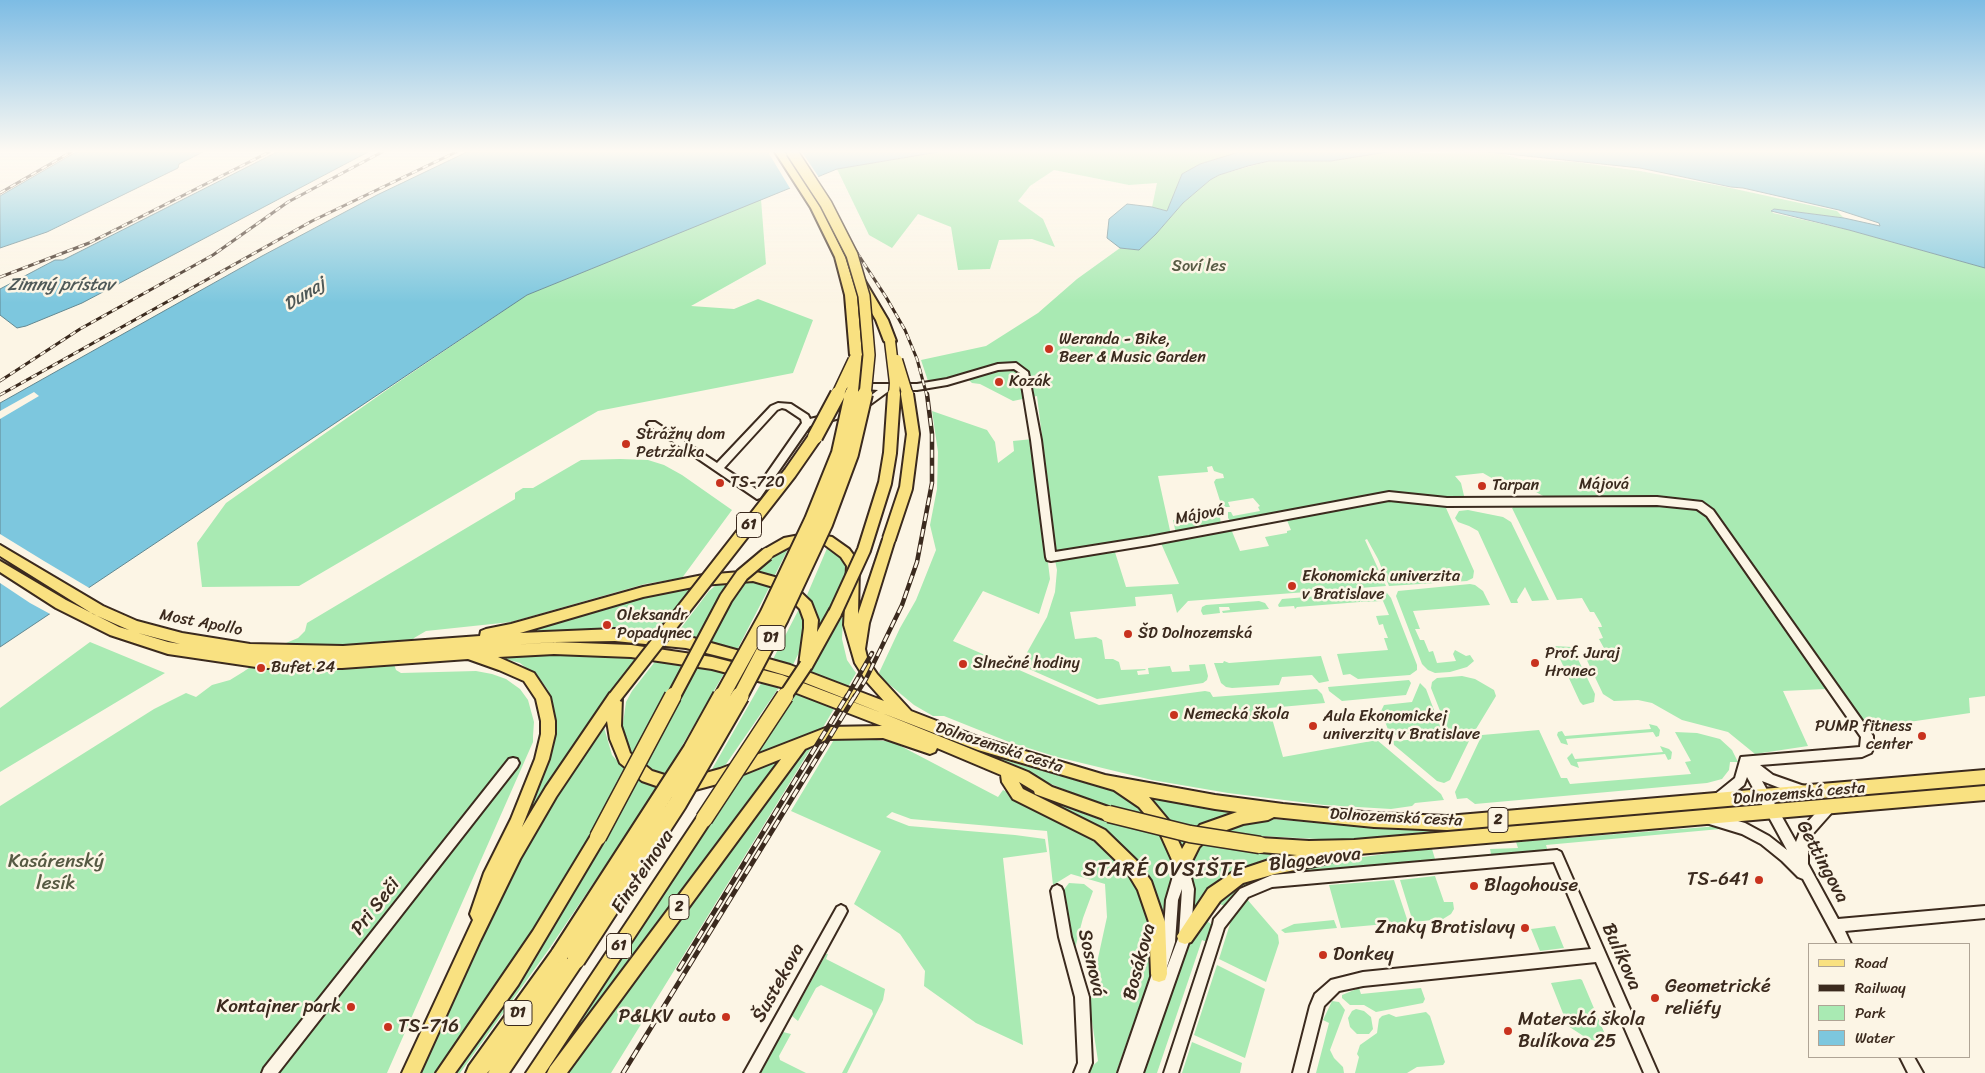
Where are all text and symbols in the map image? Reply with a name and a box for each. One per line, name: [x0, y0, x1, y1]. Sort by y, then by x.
park label: Soví les: [1172, 257, 1226, 277]
water label: Zimný prístav: [8, 274, 114, 296]
water label: Dunaj: [280, 274, 330, 316]
place label: Weranda - Bike, Beer & Music Garden: [1059, 330, 1206, 368]
marker: Weranda - Bike, Beer & Music Garden: [1043, 343, 1055, 355]
place label: Kozák: [1009, 372, 1051, 392]
marker: Kozák: [993, 376, 1005, 388]
place label: Strážny dom Petržalka: [636, 425, 725, 463]
marker: Strážny dom Petržalka: [620, 438, 632, 450]
place label: TS-720: [730, 473, 785, 493]
street label: Májová: [1579, 475, 1629, 495]
place label: Tarpan: [1492, 476, 1539, 496]
marker: TS-720: [714, 477, 726, 489]
marker: Tarpan: [1476, 480, 1488, 492]
street label: Májová: [1174, 501, 1226, 529]
road number: 61: [736, 512, 762, 538]
place label: Ekonomická univerzita v Bratislave: [1302, 567, 1460, 605]
marker: Ekonomická univerzita v Bratislave: [1286, 580, 1298, 592]
street label: Most Apollo: [158, 606, 244, 640]
place label: Oleksandr Popadynec: [617, 606, 692, 644]
marker: Oleksandr Popadynec: [601, 619, 613, 631]
place label: ŠD Dolnozemská: [1138, 624, 1252, 644]
road number: D1: [757, 626, 785, 650]
marker: ŠD Dolnozemská: [1122, 628, 1134, 640]
place label: Prof. Juraj Hronec: [1545, 644, 1620, 682]
place label: Slnečné hodiny: [973, 654, 1080, 674]
marker: Prof. Juraj Hronec: [1529, 657, 1541, 669]
place label: Bufet 24: [271, 658, 335, 678]
marker: Slnečné hodiny: [957, 658, 969, 670]
marker: Bufet 24: [255, 662, 267, 674]
place label: Nemecká škola: [1184, 705, 1289, 725]
place label: Aula Ekonomickej univerzity v Bratislave: [1323, 707, 1480, 745]
marker: Nemecká škola: [1168, 709, 1180, 721]
place label: PUMP fitness center: [1815, 717, 1912, 755]
street label: Dolnozemská cesta: [933, 718, 1065, 778]
marker: Aula Ekonomickej univerzity v Bratislave: [1307, 720, 1319, 732]
marker: PUMP fitness center: [1916, 730, 1928, 742]
street label: Dolnozemská cesta: [1732, 779, 1866, 809]
street label: Dolnozemská cesta: [1329, 805, 1463, 831]
road number: 2: [1488, 808, 1508, 832]
street label: Gettingova: [1791, 817, 1853, 907]
street label: Einsteinova: [607, 826, 679, 918]
street label: Blagoevova: [1268, 843, 1362, 877]
park label: Kasárenský lesík: [8, 851, 104, 895]
district label: STARÉ OVSIŠTE: [1083, 858, 1245, 884]
place label: TS-641: [1687, 869, 1749, 891]
street label: Pri Seči: [347, 874, 405, 940]
marker: TS-641: [1753, 874, 1765, 886]
place label: Blagohouse: [1484, 875, 1578, 897]
marker: Blagohouse: [1468, 880, 1480, 892]
road number: 2: [669, 894, 689, 920]
place label: Znaky Bratislavy: [1375, 917, 1515, 939]
street label: Bulíkova: [1596, 920, 1646, 994]
street label: Bosákova: [1119, 921, 1161, 1003]
marker: Znaky Bratislavy: [1519, 922, 1531, 934]
street label: Sosnová: [1072, 927, 1110, 999]
road number: 61: [606, 934, 632, 958]
street label: Šustekova: [748, 940, 810, 1026]
legend: [1808, 943, 1970, 1058]
place label: Donkey: [1333, 944, 1394, 966]
marker: Donkey: [1317, 949, 1329, 961]
text: Road: [1855, 950, 1887, 976]
text: Railway: [1855, 975, 1906, 1001]
place label: Geometrické reliéfy: [1665, 976, 1771, 1020]
marker: Geometrické reliéfy: [1649, 992, 1661, 1004]
place label: Kontajner park: [217, 996, 341, 1018]
road number: D1: [504, 1000, 532, 1026]
text: Park: [1855, 1000, 1886, 1026]
marker: Kontajner park: [345, 1001, 357, 1013]
place label: P&LKV auto: [619, 1006, 716, 1028]
place label: Materská škola Bulíkova 25: [1518, 1009, 1645, 1053]
marker: P&LKV auto: [720, 1011, 732, 1023]
place label: TS-716: [398, 1016, 459, 1038]
marker: TS-716: [382, 1021, 394, 1033]
marker: Materská škola Bulíkova 25: [1502, 1025, 1514, 1037]
text: Water: [1855, 1025, 1895, 1051]

